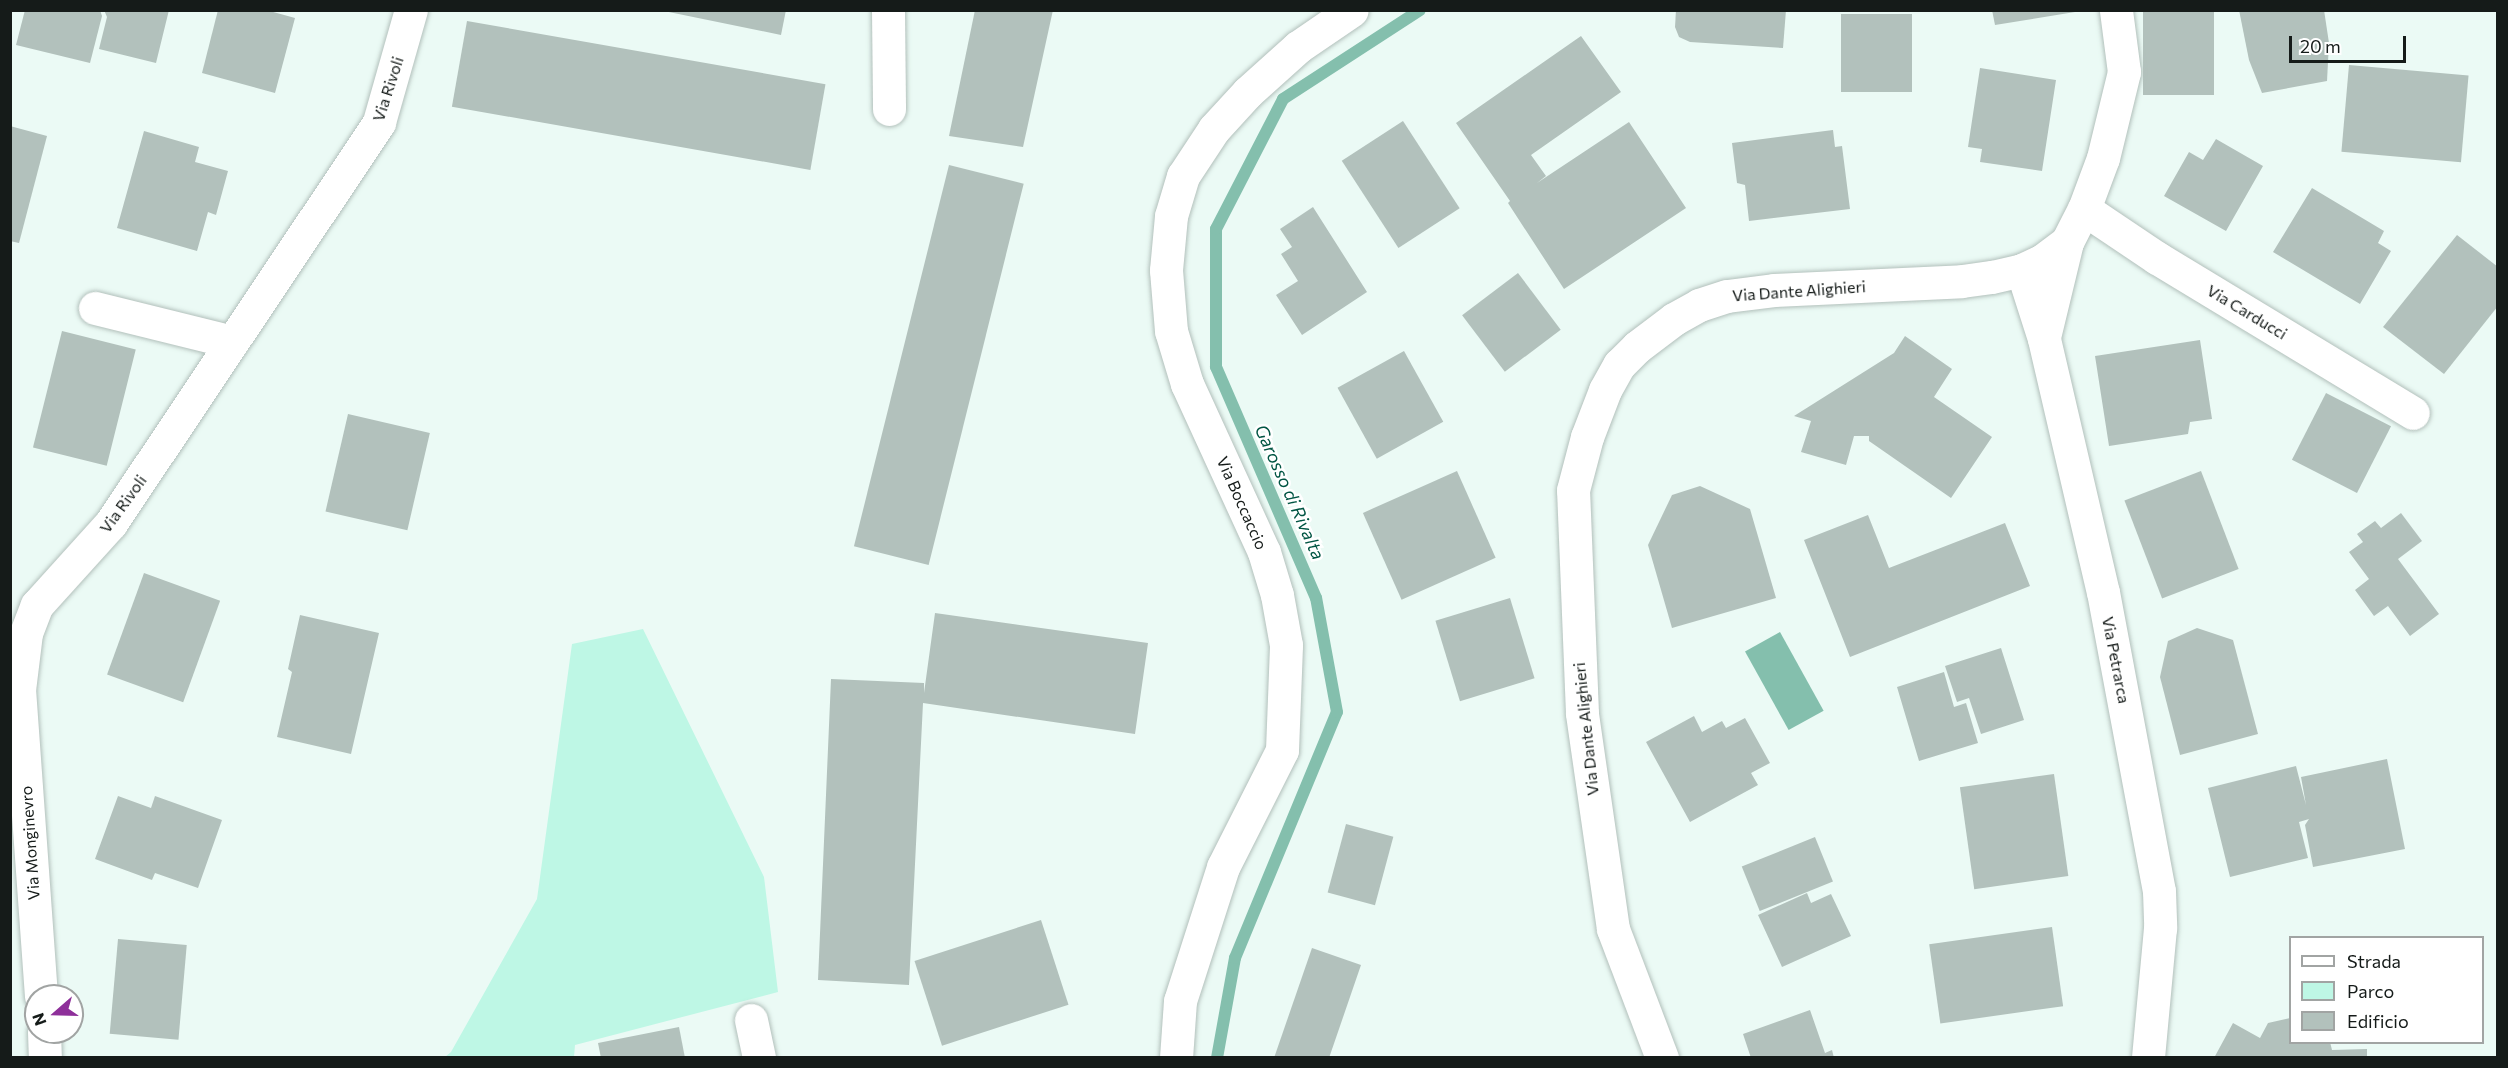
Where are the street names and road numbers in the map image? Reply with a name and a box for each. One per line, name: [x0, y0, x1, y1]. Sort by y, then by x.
street label: Via Rivoli: [369, 54, 407, 124]
street label: Via Dante Alighieri: [1732, 277, 1866, 305]
street label: Via Carducci: [2203, 281, 2291, 343]
street label: Via Boccaccio: [1213, 453, 1271, 553]
street label: Via Rivoli: [96, 471, 150, 537]
street label: Via Petrarca: [2098, 615, 2134, 705]
street label: Via Dante Alighieri: [1569, 661, 1603, 797]
street label: Via Monginevro: [16, 785, 44, 901]

